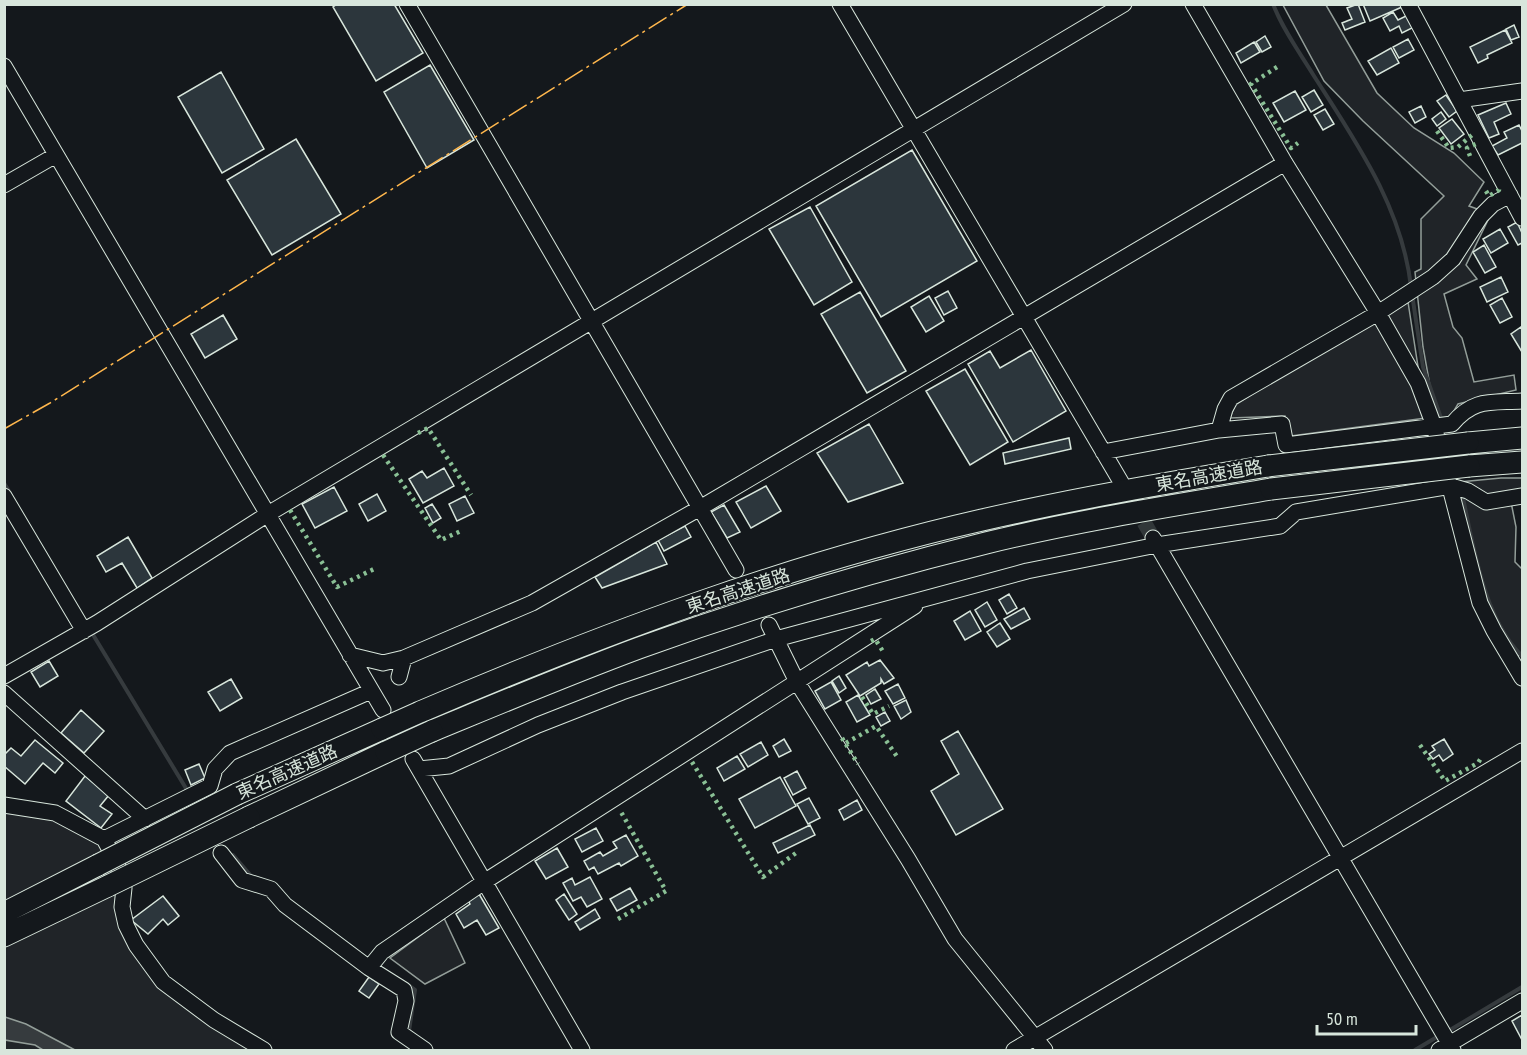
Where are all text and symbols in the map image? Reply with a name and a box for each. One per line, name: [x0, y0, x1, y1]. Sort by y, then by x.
street label: 東名高速道路: [1154, 455, 1264, 496]
street label: 東名高速道路: [683, 563, 793, 618]
street label: 東名高速道路: [233, 739, 341, 804]
scale bar: [1317, 998, 1416, 1036]
text: 50 m: [1326, 1007, 1358, 1030]

